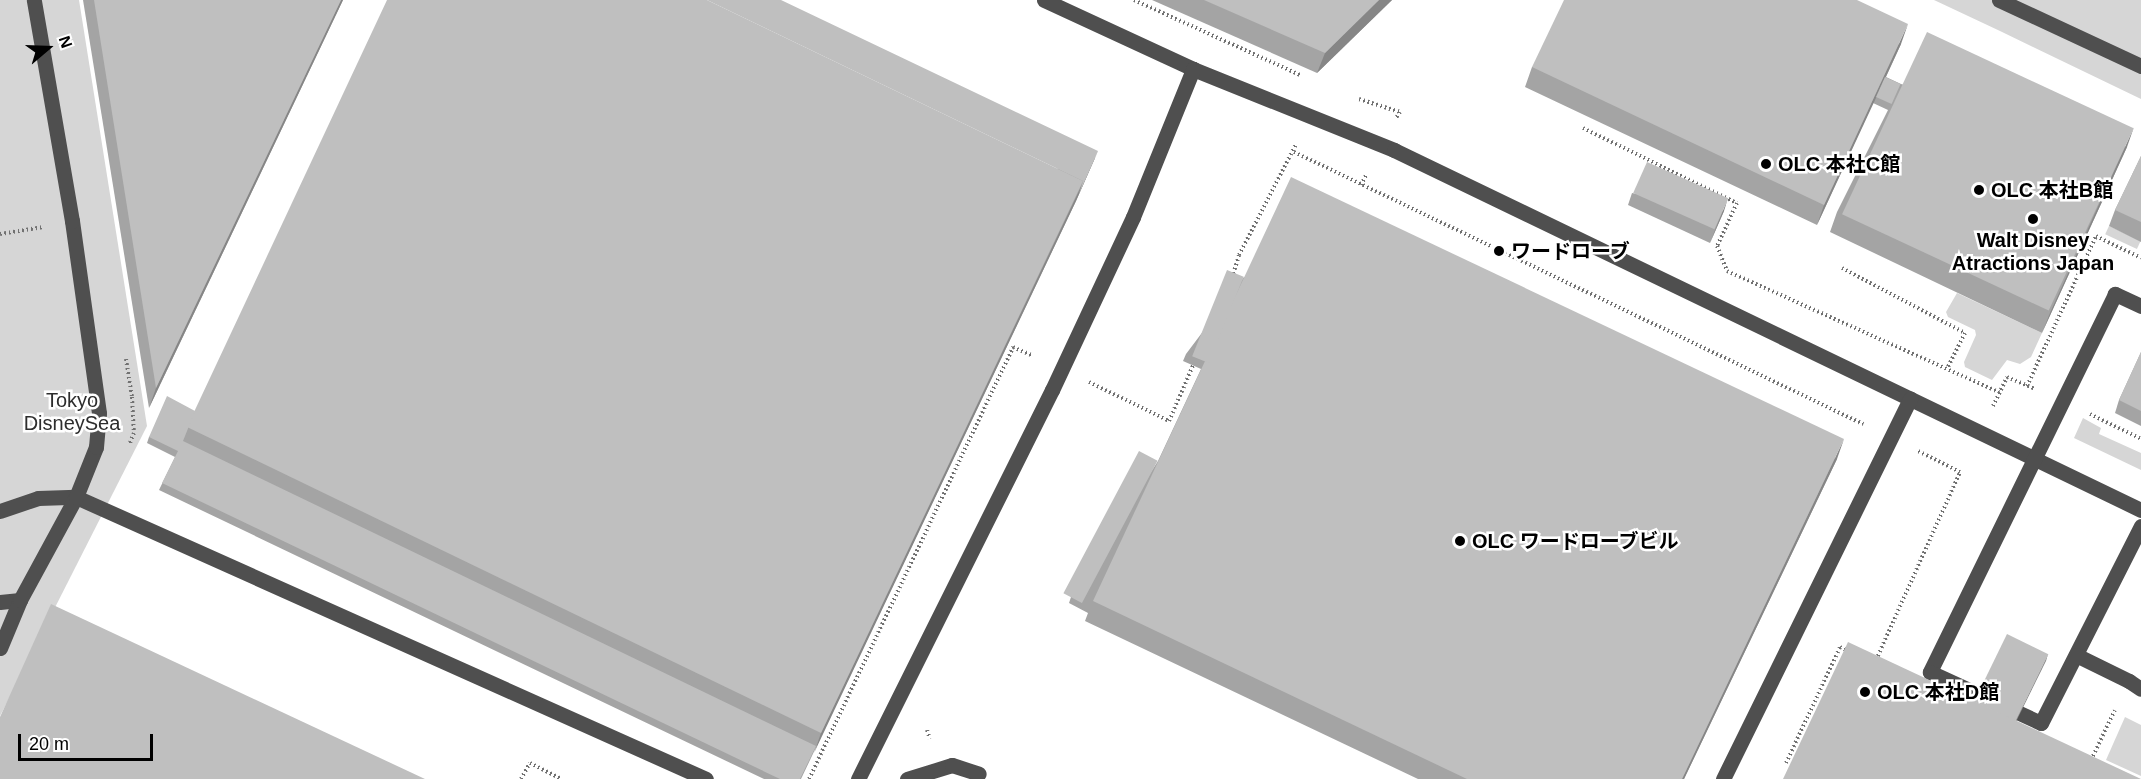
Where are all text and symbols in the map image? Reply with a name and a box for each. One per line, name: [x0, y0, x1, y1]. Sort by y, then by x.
north arrow: [18, 18, 78, 78]
text: N: [56, 34, 75, 50]
place label: OLC 本社C館: [1778, 152, 1900, 176]
marker: OLC 本社C館: [1759, 157, 1773, 171]
place label: OLC 本社B館: [1991, 178, 2113, 202]
marker: OLC 本社B館: [1972, 183, 1986, 197]
marker: Walt Disney Atractions Japan: [2026, 212, 2040, 226]
place label: Walt Disney Atractions Japan: [1952, 228, 2114, 275]
place label: ワードローブ: [1511, 239, 1631, 263]
marker: ワードローブ: [1492, 244, 1506, 258]
park label: Tokyo DisneySea: [24, 389, 120, 436]
place label: OLC ワードローブビル: [1472, 529, 1680, 553]
marker: OLC ワードローブビル: [1453, 534, 1467, 548]
place label: OLC 本社D館: [1877, 680, 1999, 704]
marker: OLC 本社D館: [1858, 685, 1872, 699]
scale bar: [21, 722, 156, 760]
text: 20 m: [29, 734, 69, 754]

